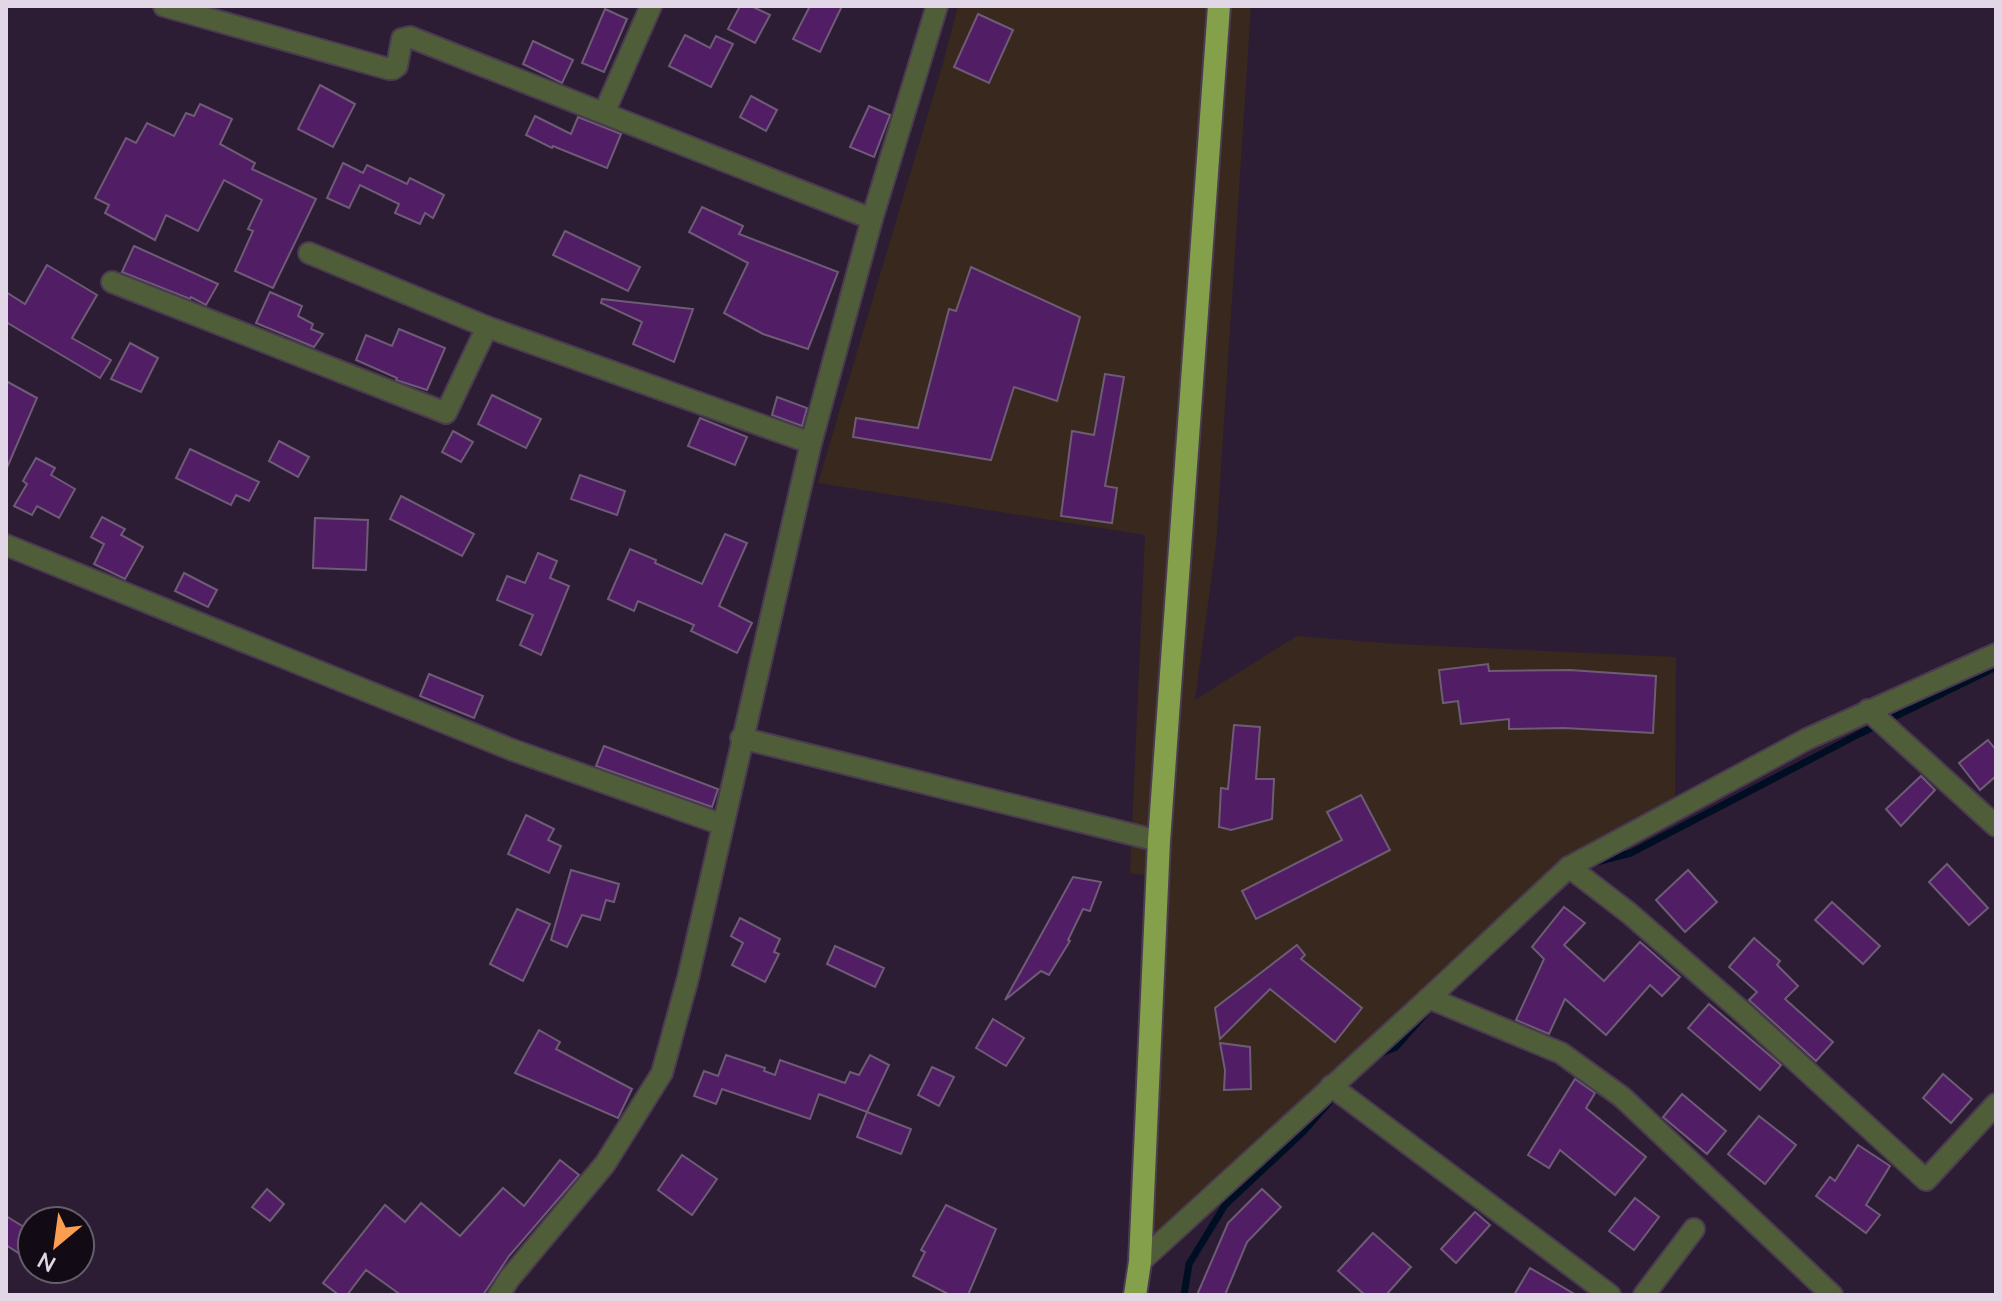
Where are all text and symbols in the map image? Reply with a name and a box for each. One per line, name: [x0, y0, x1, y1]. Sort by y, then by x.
north arrow: [16, 1205, 96, 1285]
text: N: [32, 1245, 61, 1279]

